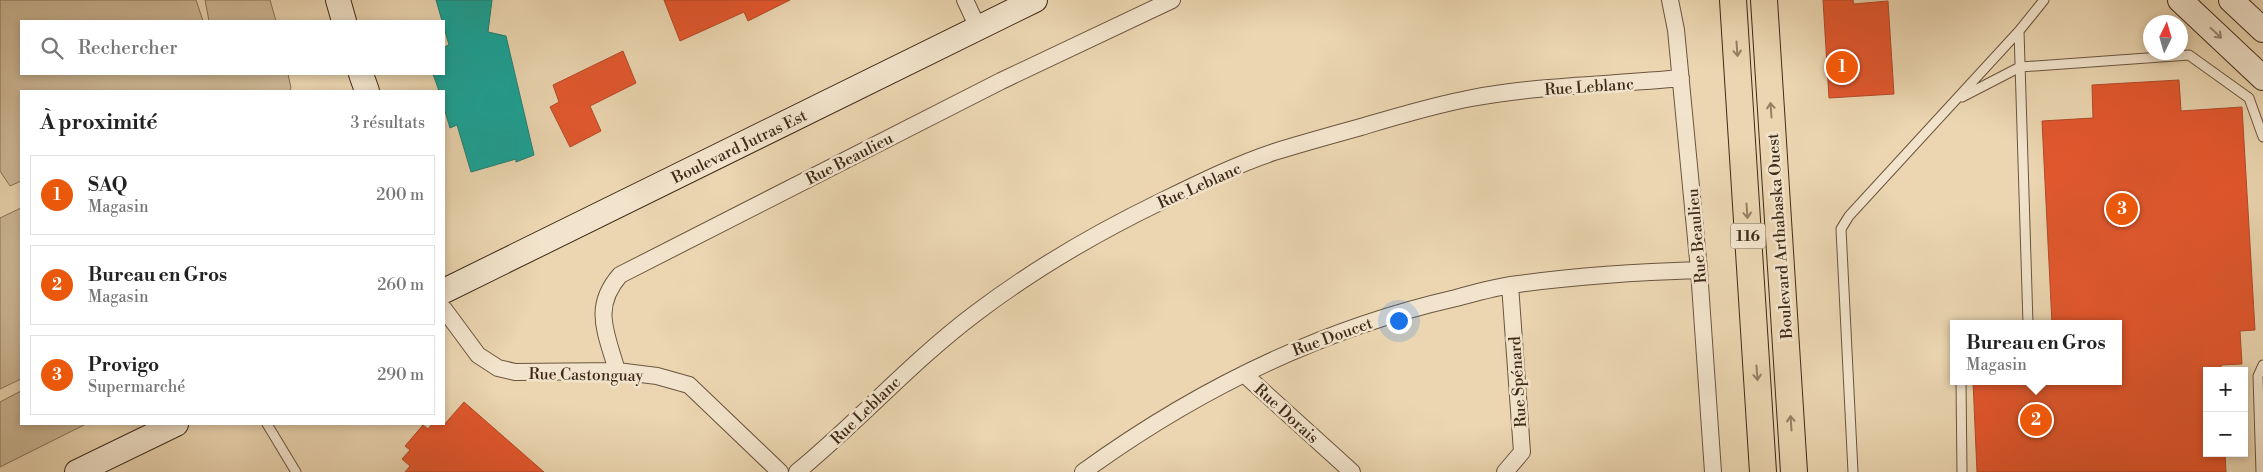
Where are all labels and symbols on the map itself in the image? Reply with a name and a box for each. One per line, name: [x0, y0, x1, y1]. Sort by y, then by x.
north arrow: [2143, 15, 2188, 60]
one-way arrow: [2209, 27, 2222, 39]
one-way arrow: [1732, 40, 1741, 56]
pin: 1: [1826, 48, 1858, 86]
street label: Rue Leblanc: [1544, 74, 1635, 100]
one-way arrow: [1766, 102, 1775, 118]
street label: Boulevard Jutras Est: [668, 105, 811, 189]
street label: Rue Beaulieu: [802, 128, 896, 189]
street label: Boulevard Arthabaska Ouest: [1763, 132, 1797, 340]
street label: Rue Leblanc: [1154, 159, 1244, 213]
street label: Rue Beaulieu: [1683, 188, 1711, 284]
pin: 3: [2106, 190, 2138, 228]
one-way arrow: [1742, 203, 1751, 219]
road number: 116: [1730, 224, 1766, 248]
your location: [1386, 308, 1412, 334]
street label: Rue Doucet: [1289, 313, 1376, 361]
street label: Rue Spénard: [1505, 336, 1531, 428]
street label: Rue Castonguay: [528, 364, 644, 386]
one-way arrow: [1753, 365, 1762, 381]
street label: Rue Leblanc: [826, 372, 905, 449]
street label: Rue Dorais: [1250, 379, 1323, 448]
pin: 2: [2020, 401, 2052, 439]
one-way arrow: [1787, 416, 1796, 432]

